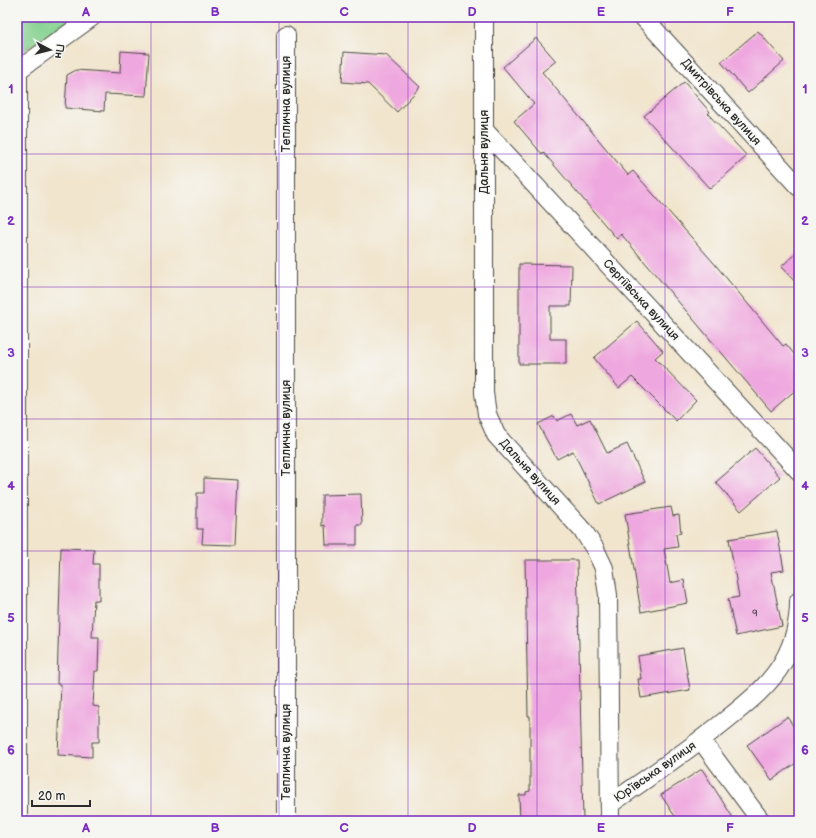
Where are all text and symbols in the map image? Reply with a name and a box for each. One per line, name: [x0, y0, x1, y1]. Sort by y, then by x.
text: A: [81, 4, 90, 20]
text: B: [210, 4, 220, 20]
text: C: [339, 4, 349, 20]
text: D: [467, 4, 477, 20]
text: E: [597, 4, 606, 20]
text: F: [726, 4, 734, 20]
north arrow: [30, 30, 70, 70]
text: Пн: [52, 43, 67, 59]
street label: Теплична вулиця: [279, 55, 294, 152]
street label: Дмитрівська вулиця: [678, 55, 764, 149]
text: 1: [8, 81, 14, 97]
text: 1: [802, 81, 808, 97]
street label: Дальня вулиця: [477, 110, 492, 194]
text: 2: [7, 213, 15, 229]
text: 2: [801, 213, 809, 229]
street label: Сергіївська вулиця: [599, 256, 683, 344]
text: 3: [7, 345, 15, 361]
text: 3: [801, 345, 809, 361]
street label: Теплична вулиця: [279, 379, 294, 476]
street label: Дальня вулиця: [496, 436, 564, 509]
text: 4: [7, 478, 15, 494]
text: 4: [801, 478, 809, 494]
house number: 9: [752, 607, 758, 619]
text: 5: [7, 610, 15, 626]
text: 5: [801, 610, 809, 626]
street label: Теплична вулиця: [279, 703, 294, 800]
street label: Юрʼївська вулиця: [611, 738, 699, 806]
text: 6: [7, 742, 15, 758]
text: 6: [801, 742, 809, 758]
scale bar: [32, 782, 90, 808]
text: 20 m: [38, 789, 65, 804]
text: A: [81, 820, 90, 836]
text: B: [210, 820, 220, 836]
text: C: [339, 820, 349, 836]
text: D: [467, 820, 477, 836]
text: E: [597, 820, 606, 836]
text: F: [726, 820, 734, 836]

